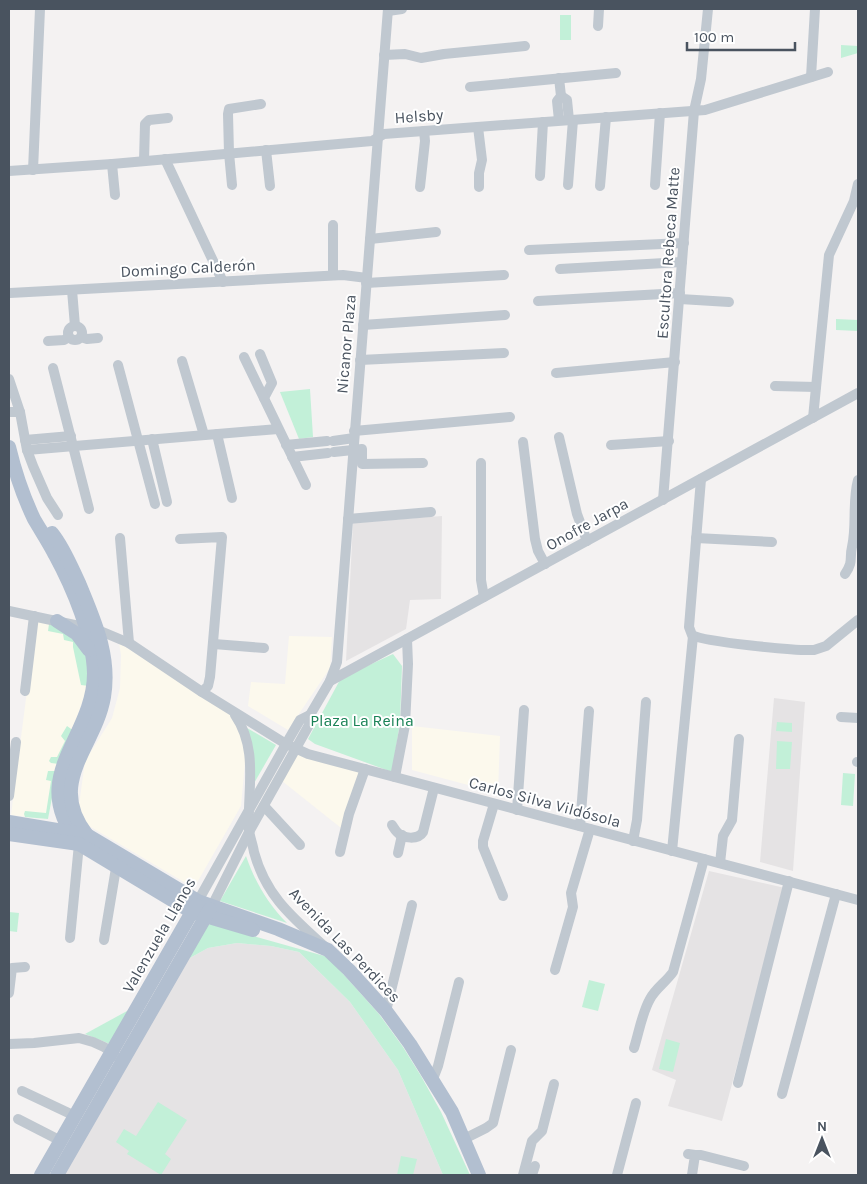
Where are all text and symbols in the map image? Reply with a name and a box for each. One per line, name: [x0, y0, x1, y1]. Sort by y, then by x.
scale bar: [687, 20, 794, 52]
text: 100 m: [694, 28, 734, 46]
street label: Helsby: [394, 105, 445, 127]
street label: Escultora Rebeca Matte: [653, 166, 683, 340]
street label: Domingo Calderón: [120, 255, 256, 281]
street label: Nicanor Plaza: [332, 294, 360, 394]
street label: Onofre Jarpa: [543, 494, 631, 554]
park label: Plaza La Reina: [310, 711, 414, 730]
street label: Carlos Silva Vildósola: [467, 773, 623, 831]
street label: Valenzuela Llanos: [118, 874, 200, 996]
street label: Avenida Las Perdices: [285, 884, 405, 1006]
north arrow: [797, 1114, 847, 1164]
text: N: [817, 1118, 827, 1135]

